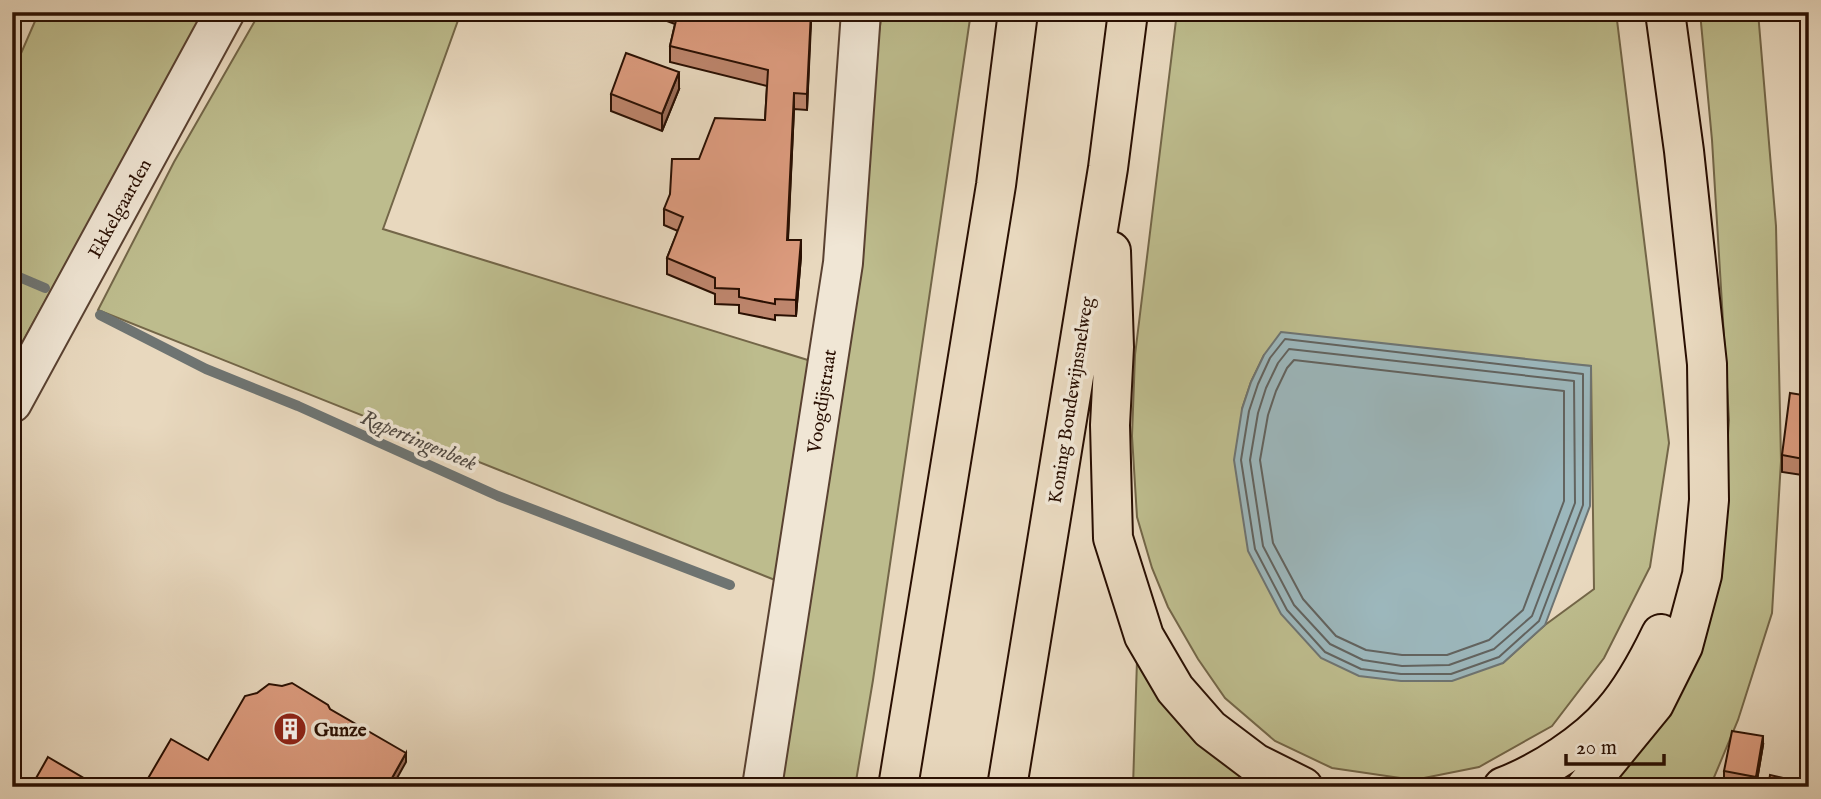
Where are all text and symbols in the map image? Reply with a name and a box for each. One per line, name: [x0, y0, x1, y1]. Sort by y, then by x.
street label: Ekkelgaarden: [84, 155, 158, 263]
street label: Koning Boudewijnsnelweg: [1044, 295, 1100, 505]
street label: Voogdijstraat: [803, 347, 843, 456]
water label: Rapertingenbeek: [356, 405, 481, 478]
building icon: Gunze: [271, 710, 309, 748]
place label: Gunze: [314, 719, 367, 743]
scale bar: [1566, 722, 1664, 766]
text: 20 m: [1576, 735, 1617, 762]

